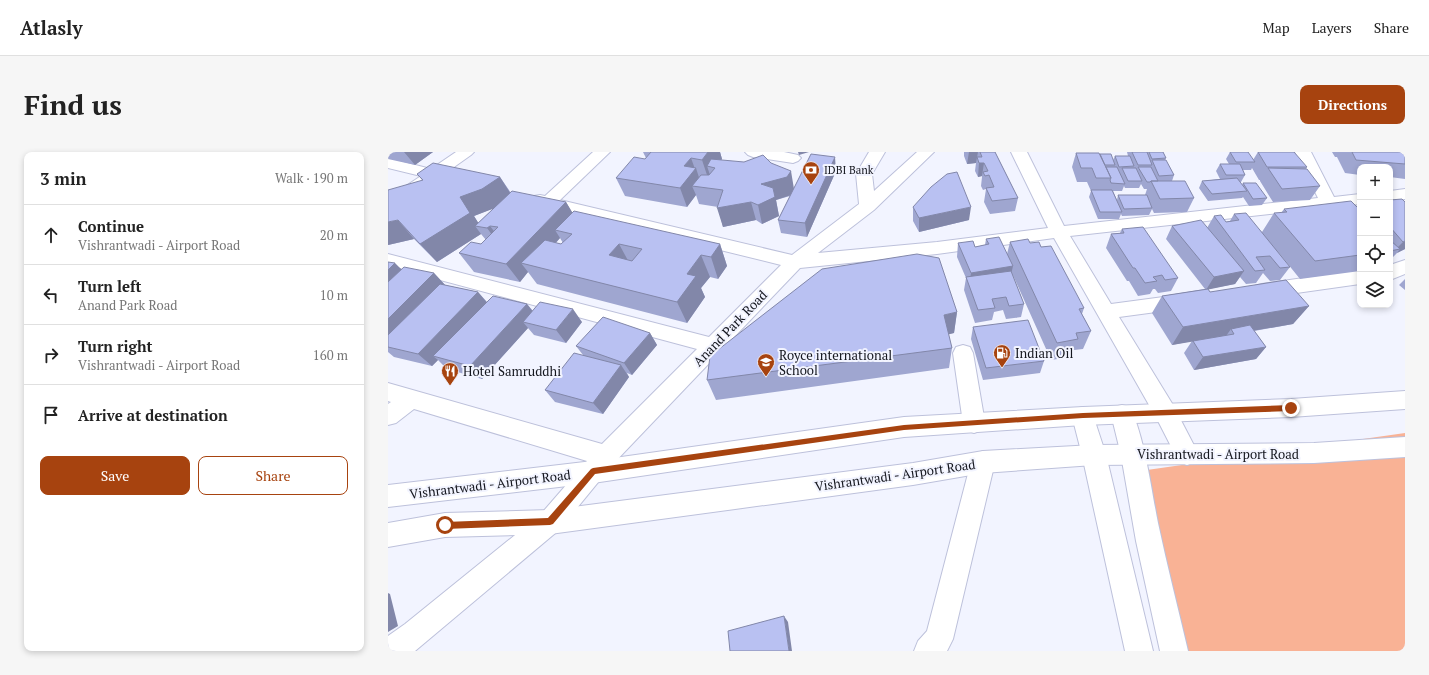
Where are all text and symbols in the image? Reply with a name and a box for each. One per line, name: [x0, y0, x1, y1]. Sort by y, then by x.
text: Atlasly: [20, 15, 82, 40]
text: Map: [1263, 18, 1290, 37]
text: Layers: [1312, 18, 1352, 37]
text: Share: [1374, 18, 1409, 37]
button: Directions: [1300, 85, 1405, 124]
text: Find us: [24, 86, 122, 123]
bank icon: IDBI Bank: [801, 160, 821, 185]
place label: IDBI Bank: [824, 163, 874, 177]
map controls: [1357, 164, 1393, 308]
button: +: [1357, 164, 1393, 200]
text: 3 min: [40, 167, 87, 190]
text: Walk · 190 m: [275, 169, 348, 187]
button: −: [1357, 200, 1393, 236]
text: Continue: [78, 216, 144, 236]
icon: ahead: [40, 224, 62, 246]
text: 20 m: [320, 226, 348, 244]
text: Vishrantwadi - Airport Road: [78, 236, 240, 254]
button: locate: [1357, 236, 1393, 272]
button: layers: [1357, 272, 1393, 308]
text: Turn left: [78, 276, 142, 296]
icon: left: [40, 284, 62, 306]
text: 10 m: [320, 286, 348, 304]
street label: Anand Park Road: [689, 286, 771, 370]
text: Anand Park Road: [78, 296, 177, 314]
text: Turn right: [78, 336, 153, 356]
fuel station icon: Indian Oil: [992, 343, 1012, 368]
icon: right: [40, 344, 62, 366]
place label: Indian Oil: [1015, 344, 1073, 362]
text: 160 m: [313, 346, 348, 364]
place label: Royce international School: [779, 346, 892, 379]
school or university icon: Royce international School: [756, 352, 776, 377]
text: Vishrantwadi - Airport Road: [78, 356, 240, 374]
restaurant icon: Hotel Samruddhi: [440, 361, 460, 386]
place label: Hotel Samruddhi: [463, 362, 561, 380]
route end: [1282, 399, 1300, 417]
icon: arrive: [40, 404, 62, 426]
text: Arrive at destination: [78, 405, 228, 425]
street label: Vishrantwadi - Airport Road: [1137, 445, 1299, 463]
street label: Vishrantwadi - Airport Road: [813, 455, 977, 495]
button: Save: [40, 456, 190, 495]
button: Share: [198, 456, 348, 495]
street label: Vishrantwadi - Airport Road: [408, 465, 572, 503]
route start: [436, 516, 454, 534]

